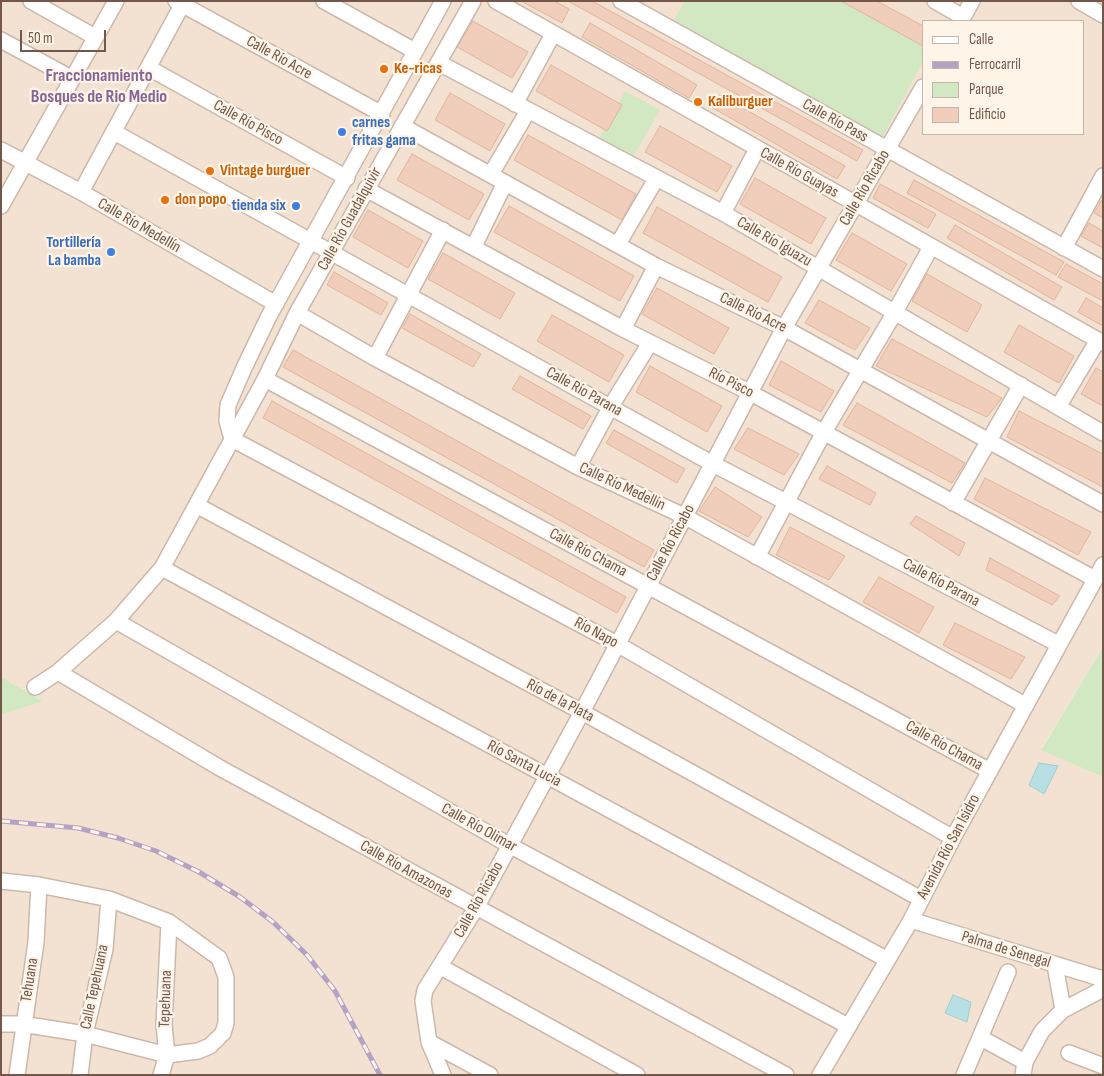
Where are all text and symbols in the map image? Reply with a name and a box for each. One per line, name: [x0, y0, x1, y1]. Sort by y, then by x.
scale bar: [22, 20, 109, 52]
legend: [922, 20, 1084, 135]
text: 50 m: [28, 29, 53, 48]
text: Calle: [969, 30, 993, 49]
street label: Calle Río Acre: [243, 32, 315, 84]
text: Ferrocarril: [969, 55, 1021, 74]
place label: Ke-ricas: [394, 59, 442, 79]
marker: Ke-ricas: [378, 63, 390, 75]
district label: Fraccionamiento Bosques de Rio Medio: [31, 65, 167, 108]
text: Parque: [969, 80, 1004, 99]
place label: Kaliburguer: [708, 92, 773, 112]
street label: Calle Río Pass: [799, 95, 871, 147]
street label: Calle Río Pisco: [210, 96, 286, 150]
marker: Kaliburguer: [692, 96, 704, 108]
text: Edificio: [969, 105, 1006, 124]
place label: carnes fritas gama: [352, 113, 416, 151]
marker: carnes fritas gama: [336, 126, 348, 138]
street label: Calle Río Guayas: [756, 144, 842, 202]
street label: Calle Río Ricabo: [836, 147, 894, 229]
place label: Vintage burguer: [220, 161, 310, 181]
street label: Calle Río Guadalquivir: [314, 164, 386, 274]
marker: Vintage burguer: [204, 165, 216, 177]
place label: don popo: [175, 190, 226, 210]
street label: Calle Río Medellín: [94, 194, 184, 258]
marker: don popo: [159, 194, 171, 206]
place label: tienda six: [231, 196, 286, 216]
marker: tienda six: [290, 200, 302, 212]
street label: Calle Río Iguazu: [733, 213, 815, 271]
place label: Tortillería La bamba: [46, 233, 101, 271]
marker: Tortillería La bamba: [105, 246, 117, 258]
street label: Calle Río Acre: [716, 289, 790, 337]
street label: Calle Río Parana: [542, 363, 626, 421]
street label: Río Pisco: [705, 364, 757, 402]
street label: Calle Río Medellín: [576, 459, 668, 515]
street label: Calle Río Ricabo: [643, 501, 699, 585]
street label: Calle Río Chama: [546, 524, 630, 582]
street label: Calle Río Parana: [899, 555, 983, 611]
street label: Río Napo: [571, 613, 621, 653]
street label: Río de la Plata: [523, 675, 597, 727]
street label: Calle Río Chama: [902, 717, 986, 775]
street label: Río Santa Lucia: [484, 736, 564, 792]
street label: Avenida Río San Isidro: [913, 791, 985, 903]
street label: Calle Río Olimar: [438, 799, 520, 857]
street label: Calle Río Amazonas: [356, 837, 456, 903]
street label: Calle Río Ricabo: [450, 859, 508, 941]
street label: Palma de Senegal: [959, 927, 1053, 973]
street label: Calle Tepehuana: [77, 943, 113, 1031]
street label: Tehuana: [17, 956, 43, 1004]
street label: Tepehuana: [155, 970, 177, 1028]

